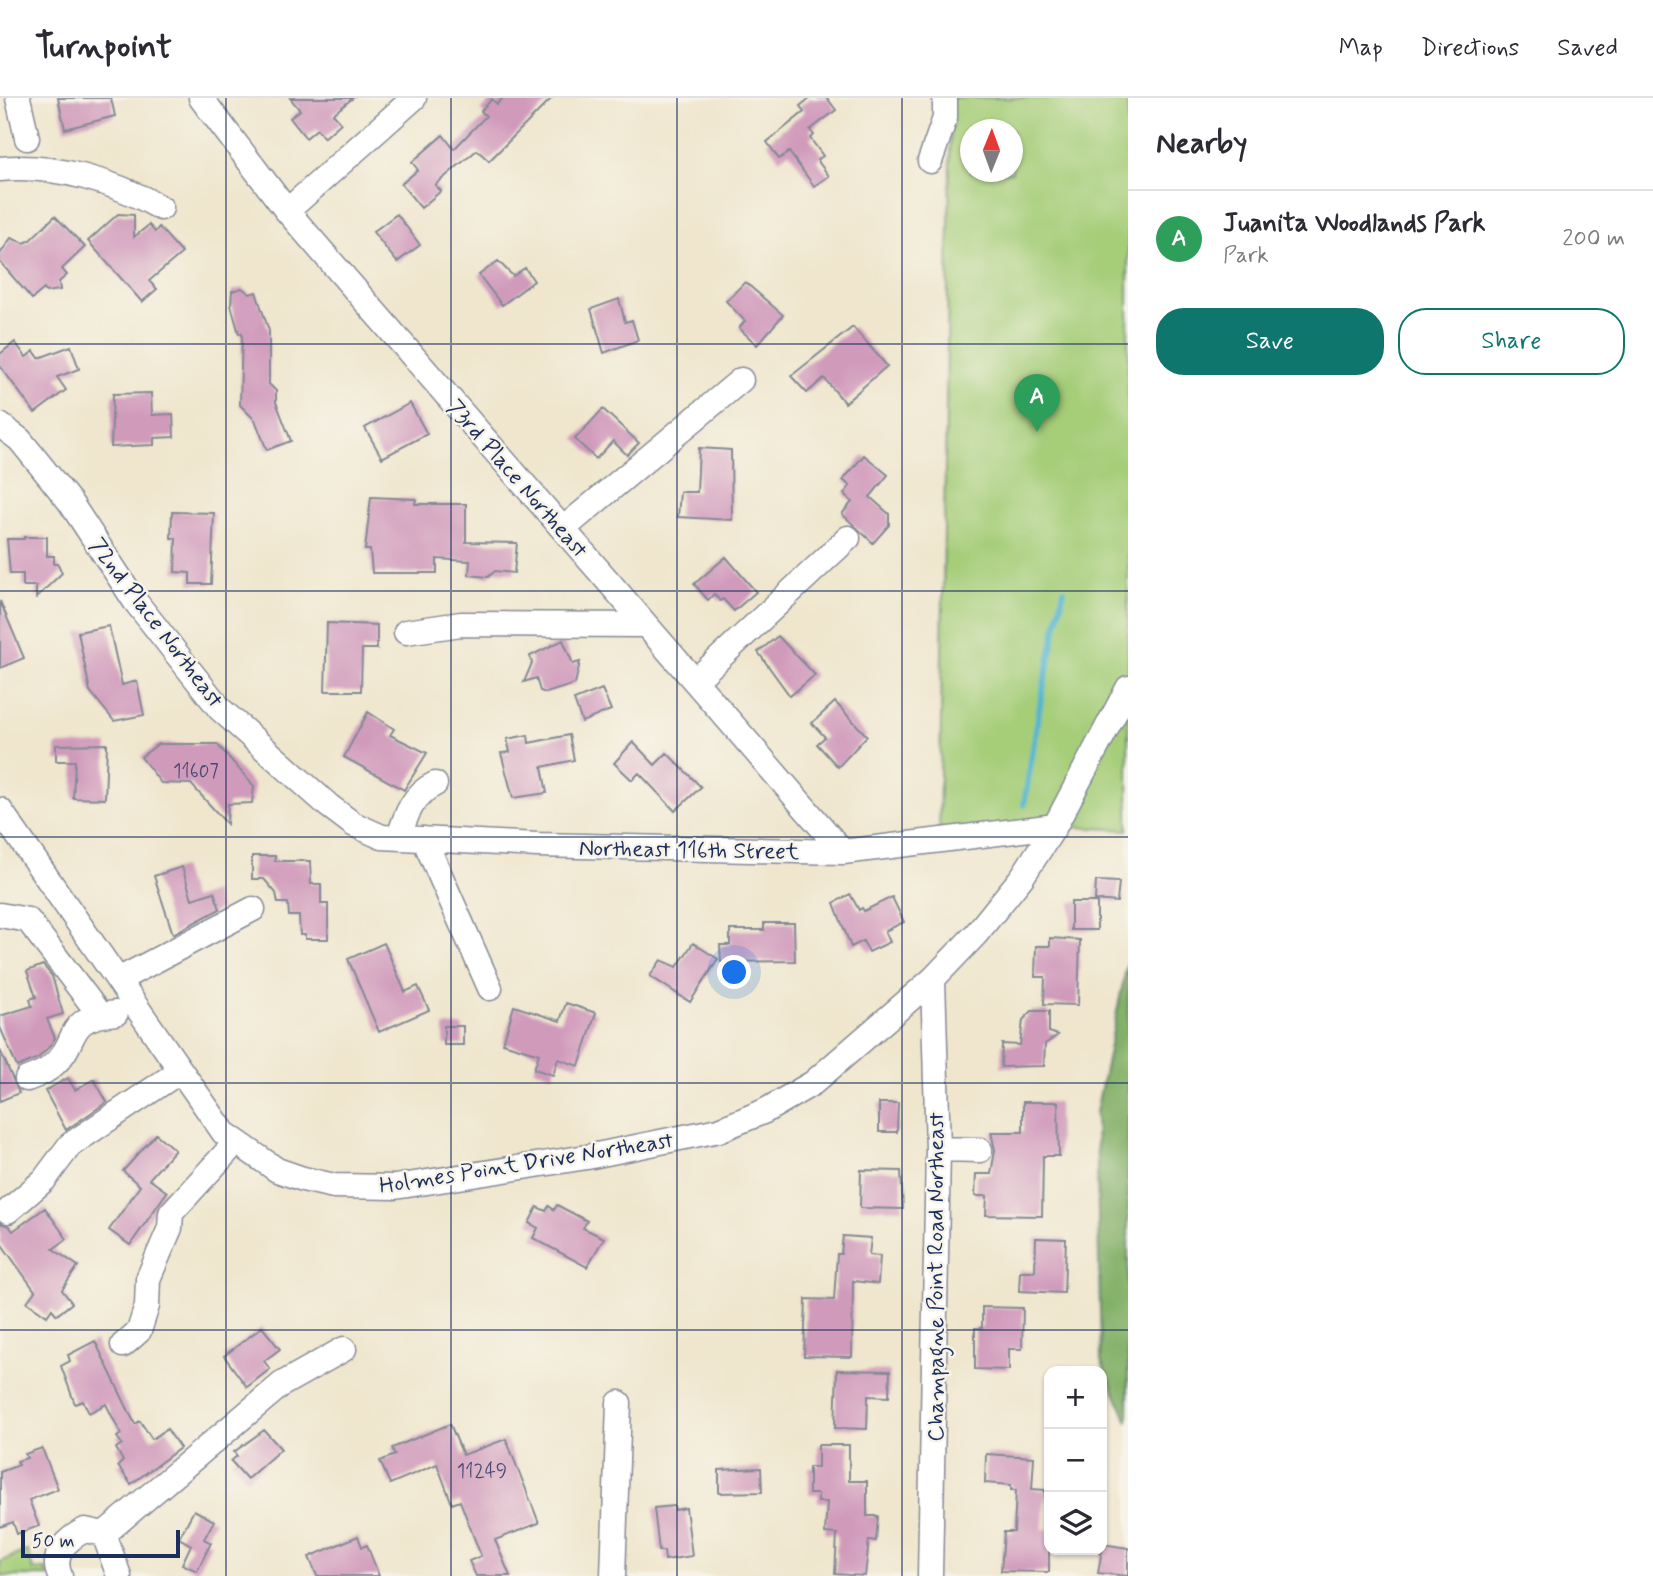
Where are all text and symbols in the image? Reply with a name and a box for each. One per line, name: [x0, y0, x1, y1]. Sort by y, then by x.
text: Turnpoint: [35, 26, 172, 70]
text: Map: [1339, 33, 1383, 64]
text: Directions: [1421, 33, 1519, 64]
text: Saved: [1557, 33, 1618, 64]
north arrow: [960, 119, 1023, 182]
text: Nearby: [1156, 124, 1247, 163]
text: Juanita Woodlands Park: [1223, 207, 1485, 241]
text: A: [1171, 224, 1187, 254]
text: 200 m: [1562, 224, 1625, 254]
text: Park: [1223, 241, 1269, 271]
button: Save: [1156, 308, 1384, 375]
button: Share: [1398, 308, 1625, 375]
pin: A: [1014, 374, 1060, 432]
street label: 73rd Place Northeast: [439, 394, 594, 565]
street label: 72nd Place Northeast: [82, 532, 229, 714]
house number: 11607: [173, 759, 219, 784]
street label: Northeast 116th Street: [578, 834, 800, 868]
your location: [717, 955, 751, 989]
street label: Champagne Point Road Northeast: [922, 1112, 954, 1442]
street label: Holmes Point Drive Northeast: [377, 1126, 676, 1202]
map controls: [1044, 1366, 1107, 1555]
button: +: [1044, 1366, 1107, 1429]
button: −: [1044, 1429, 1107, 1492]
house number: 11249: [457, 1459, 507, 1484]
button: layers: [1044, 1492, 1107, 1555]
scale bar: [21, 1527, 180, 1559]
text: 50 m: [32, 1529, 75, 1554]

